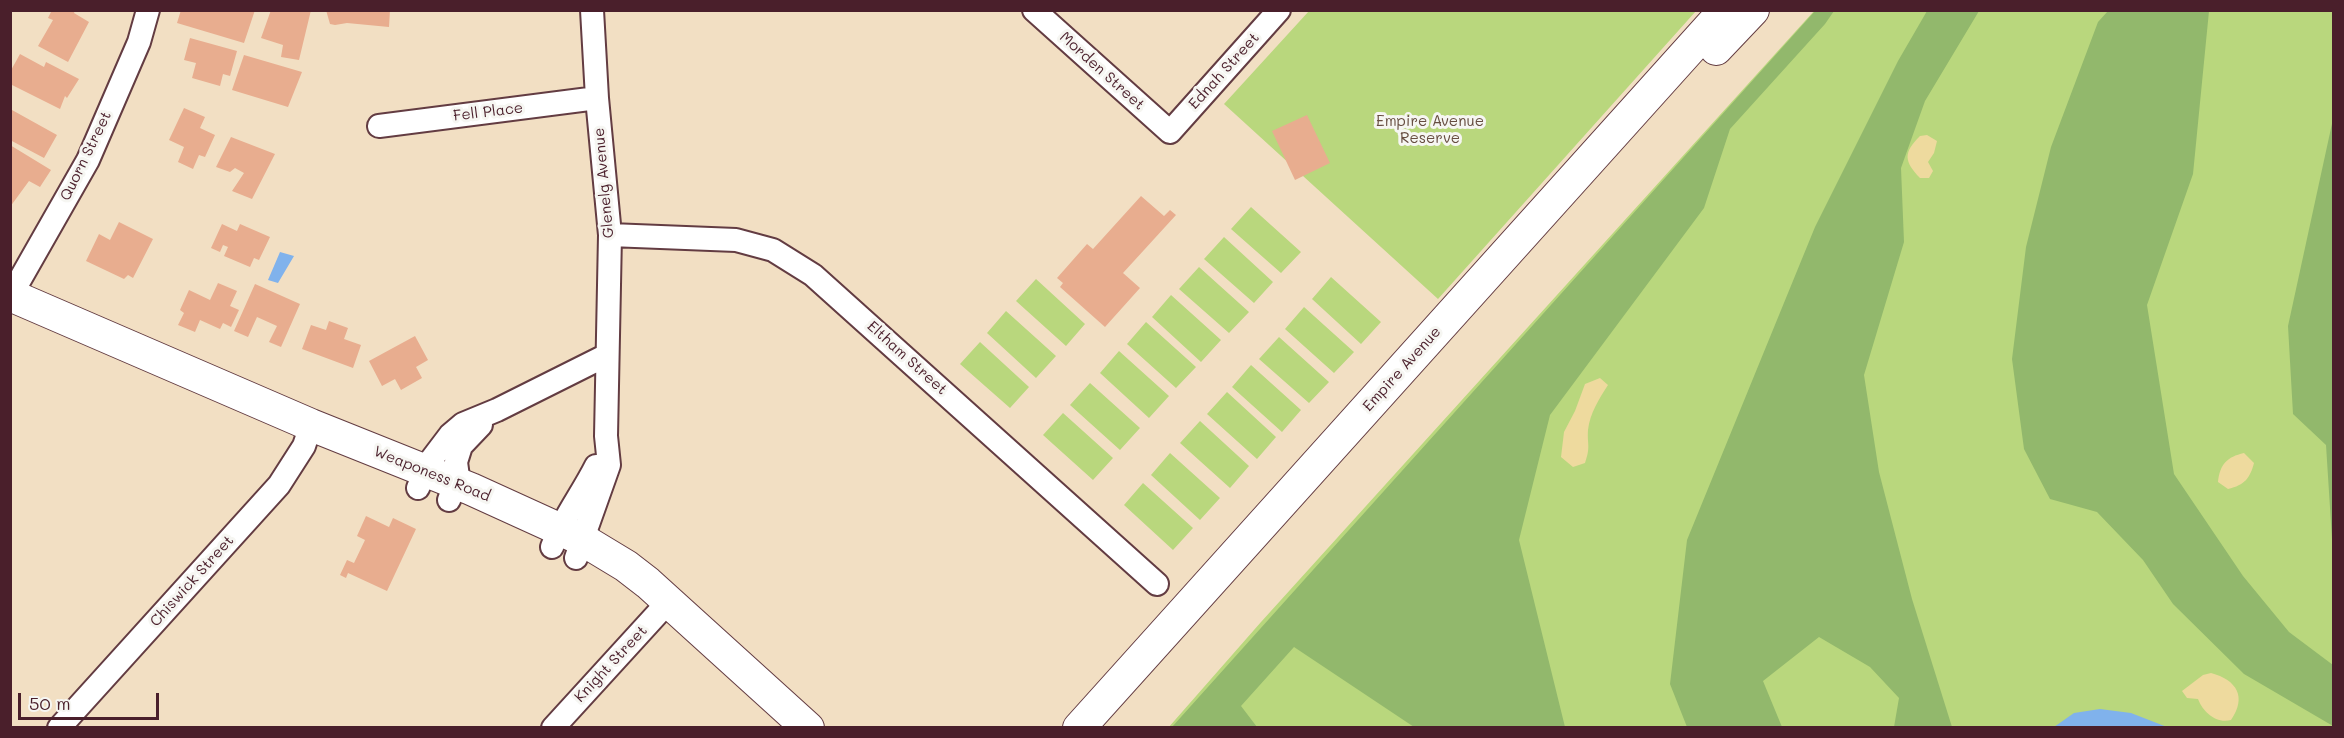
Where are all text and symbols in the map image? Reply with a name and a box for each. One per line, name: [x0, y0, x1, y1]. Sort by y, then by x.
street label: Morden Street: [1056, 28, 1148, 114]
street label: Ednah Street: [1185, 29, 1263, 113]
street label: Fell Place: [452, 99, 524, 125]
street label: Quorn Street: [57, 108, 115, 204]
park label: Empire Avenue Reserve: [1376, 112, 1484, 147]
street label: Glenelg Avenue: [590, 127, 618, 239]
street label: Eltham Street: [863, 317, 951, 399]
street label: Empire Avenue: [1359, 323, 1445, 415]
street label: Weaponess Road: [371, 442, 493, 506]
street label: Chiswick Street: [146, 532, 238, 630]
street label: Knight Street: [571, 622, 651, 706]
scale bar: [21, 681, 162, 719]
text: 50 m: [29, 691, 71, 715]

